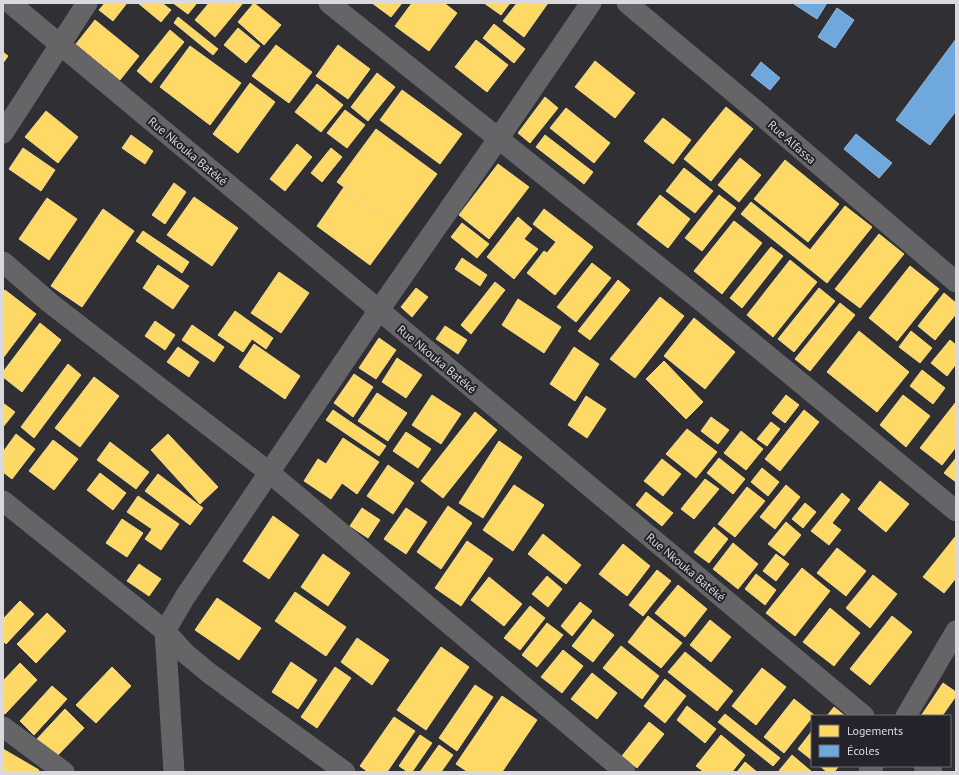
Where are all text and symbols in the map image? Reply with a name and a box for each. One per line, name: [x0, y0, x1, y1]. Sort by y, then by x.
street label: Rue Nkouka Batéké: [145, 113, 231, 189]
street label: Rue Alfassa: [765, 117, 819, 167]
street label: Rue Nkouka Batéké: [394, 321, 480, 397]
street label: Rue Nkouka Batéké: [643, 529, 729, 605]
legend: [811, 715, 951, 767]
text: Logements: [847, 723, 903, 738]
text: Écoles: [847, 743, 880, 758]

